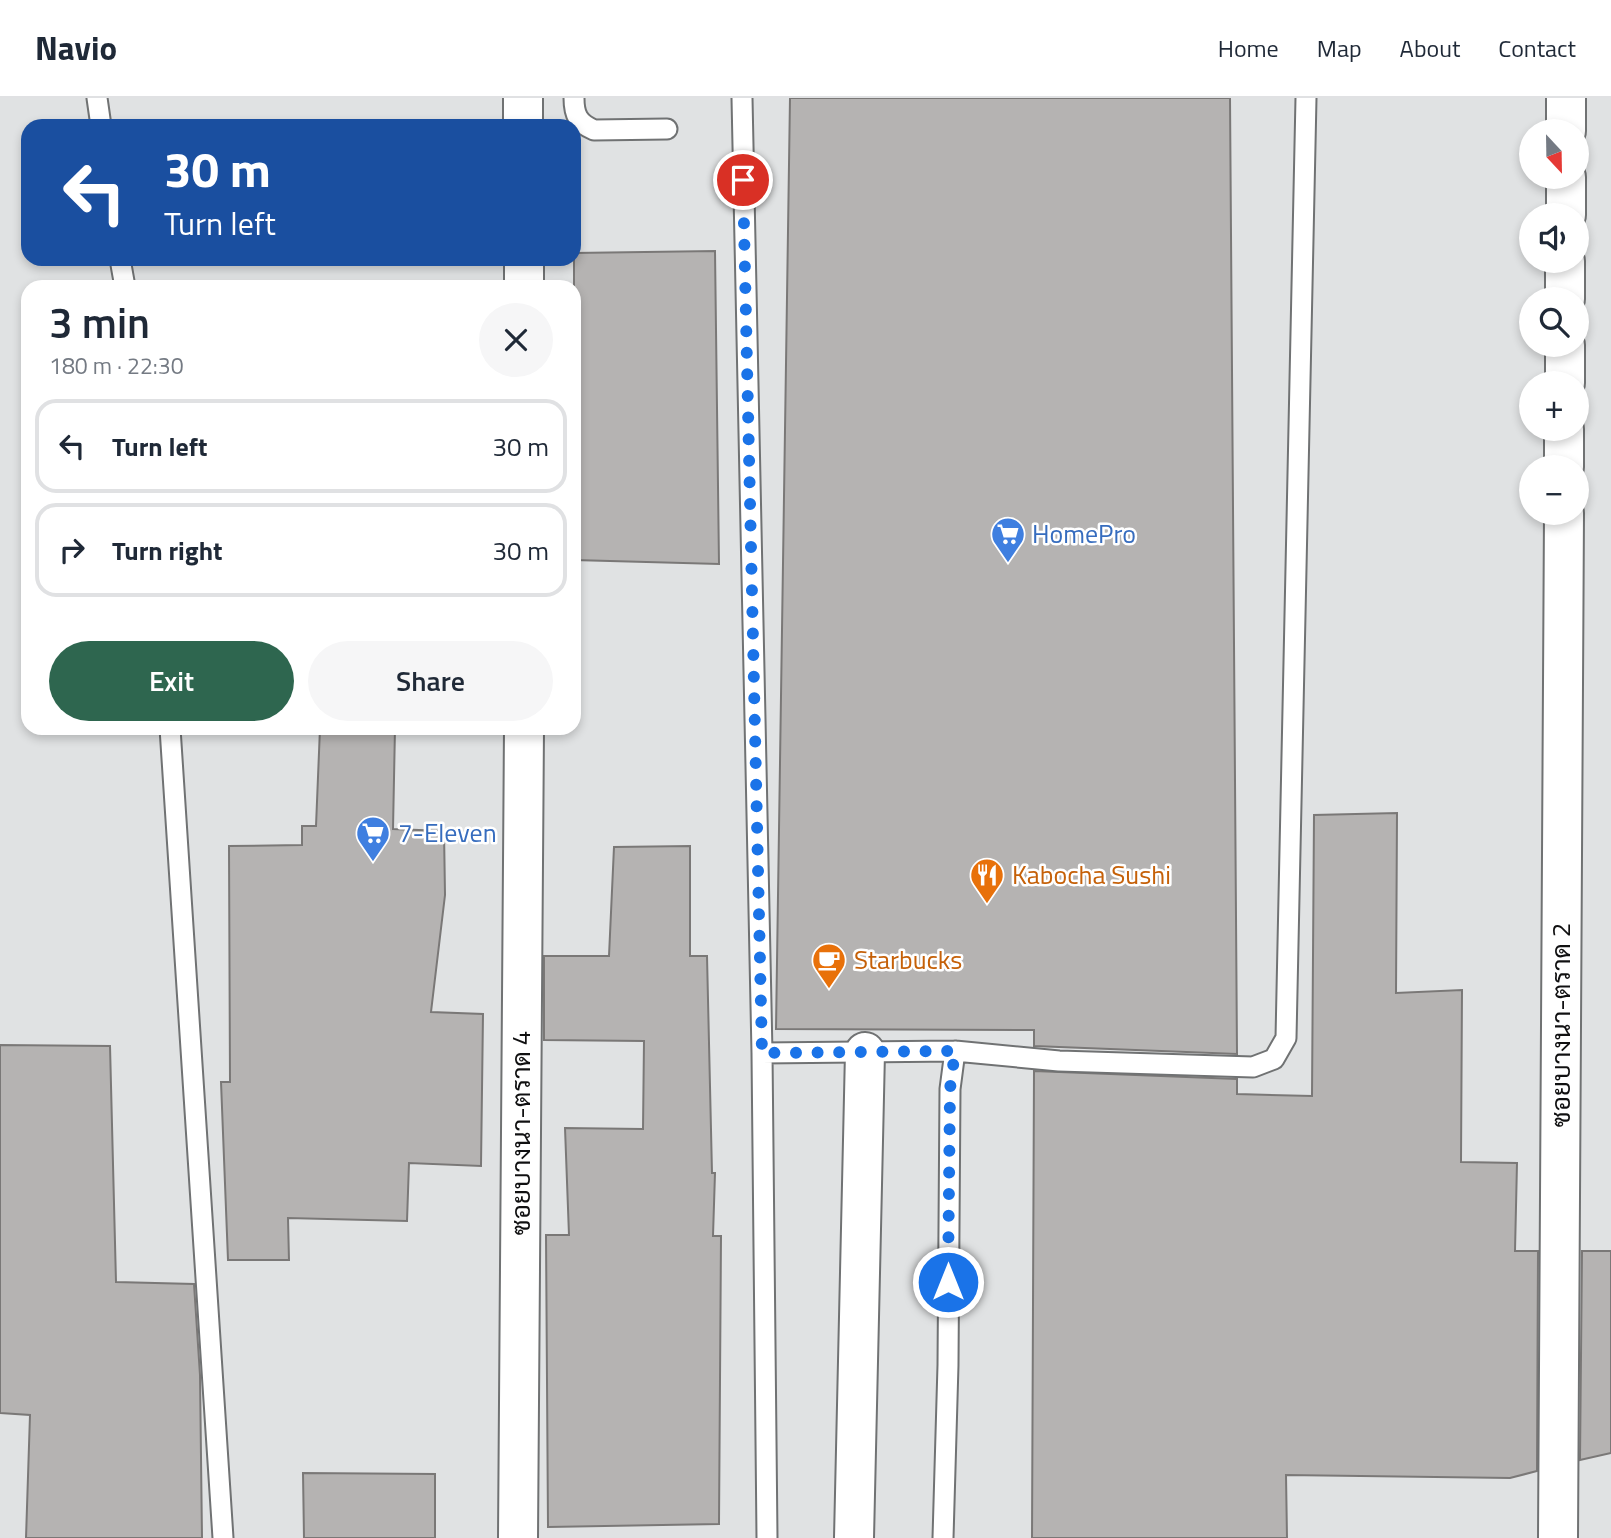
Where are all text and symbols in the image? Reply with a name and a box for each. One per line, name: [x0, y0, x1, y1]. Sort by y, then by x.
text: Navio: [35, 23, 117, 73]
text: Home: [1218, 30, 1279, 66]
text: Map: [1317, 30, 1362, 66]
text: About: [1400, 30, 1460, 66]
text: Contact: [1498, 30, 1576, 66]
north arrow: [1519, 119, 1589, 189]
map controls: [1519, 119, 1589, 525]
text: 30 m: [164, 131, 271, 206]
icon: left: [49, 147, 140, 238]
pin: [713, 150, 773, 210]
icon: arrive: [724, 161, 762, 199]
text: Turn left: [164, 199, 276, 247]
button: sound: [1519, 203, 1589, 273]
button: search: [1519, 287, 1589, 357]
text: 3 min: [49, 290, 150, 354]
button: close: [479, 303, 553, 377]
text: 180 m · 22:30: [49, 348, 184, 383]
button: +: [1519, 371, 1589, 441]
icon: left: [53, 427, 91, 465]
text: Turn left: [112, 427, 207, 466]
text: 30 m: [492, 427, 549, 466]
button: −: [1519, 455, 1589, 525]
place label: HomePro: [1032, 514, 1136, 553]
supermarket icon: HomePro: [989, 515, 1027, 564]
icon: right: [53, 531, 91, 569]
text: Turn right: [112, 531, 223, 570]
text: 30 m: [492, 531, 549, 570]
button: Exit: [49, 641, 294, 721]
button: Share: [308, 641, 553, 721]
place label: 7-Eleven: [398, 813, 497, 852]
supermarket icon: 7-Eleven: [354, 814, 392, 863]
place label: Kabocha Sushi: [1012, 855, 1171, 894]
restaurant icon: Kabocha Sushi: [968, 856, 1006, 905]
street label: ซอยบางนา-ตราด 2: [1541, 923, 1580, 1127]
place label: Starbucks: [854, 940, 962, 979]
cafe icon: Starbucks: [810, 941, 848, 990]
street label: ซอยบางนา-ตราด 4: [501, 1031, 540, 1235]
position arrow: [911, 1245, 985, 1319]

